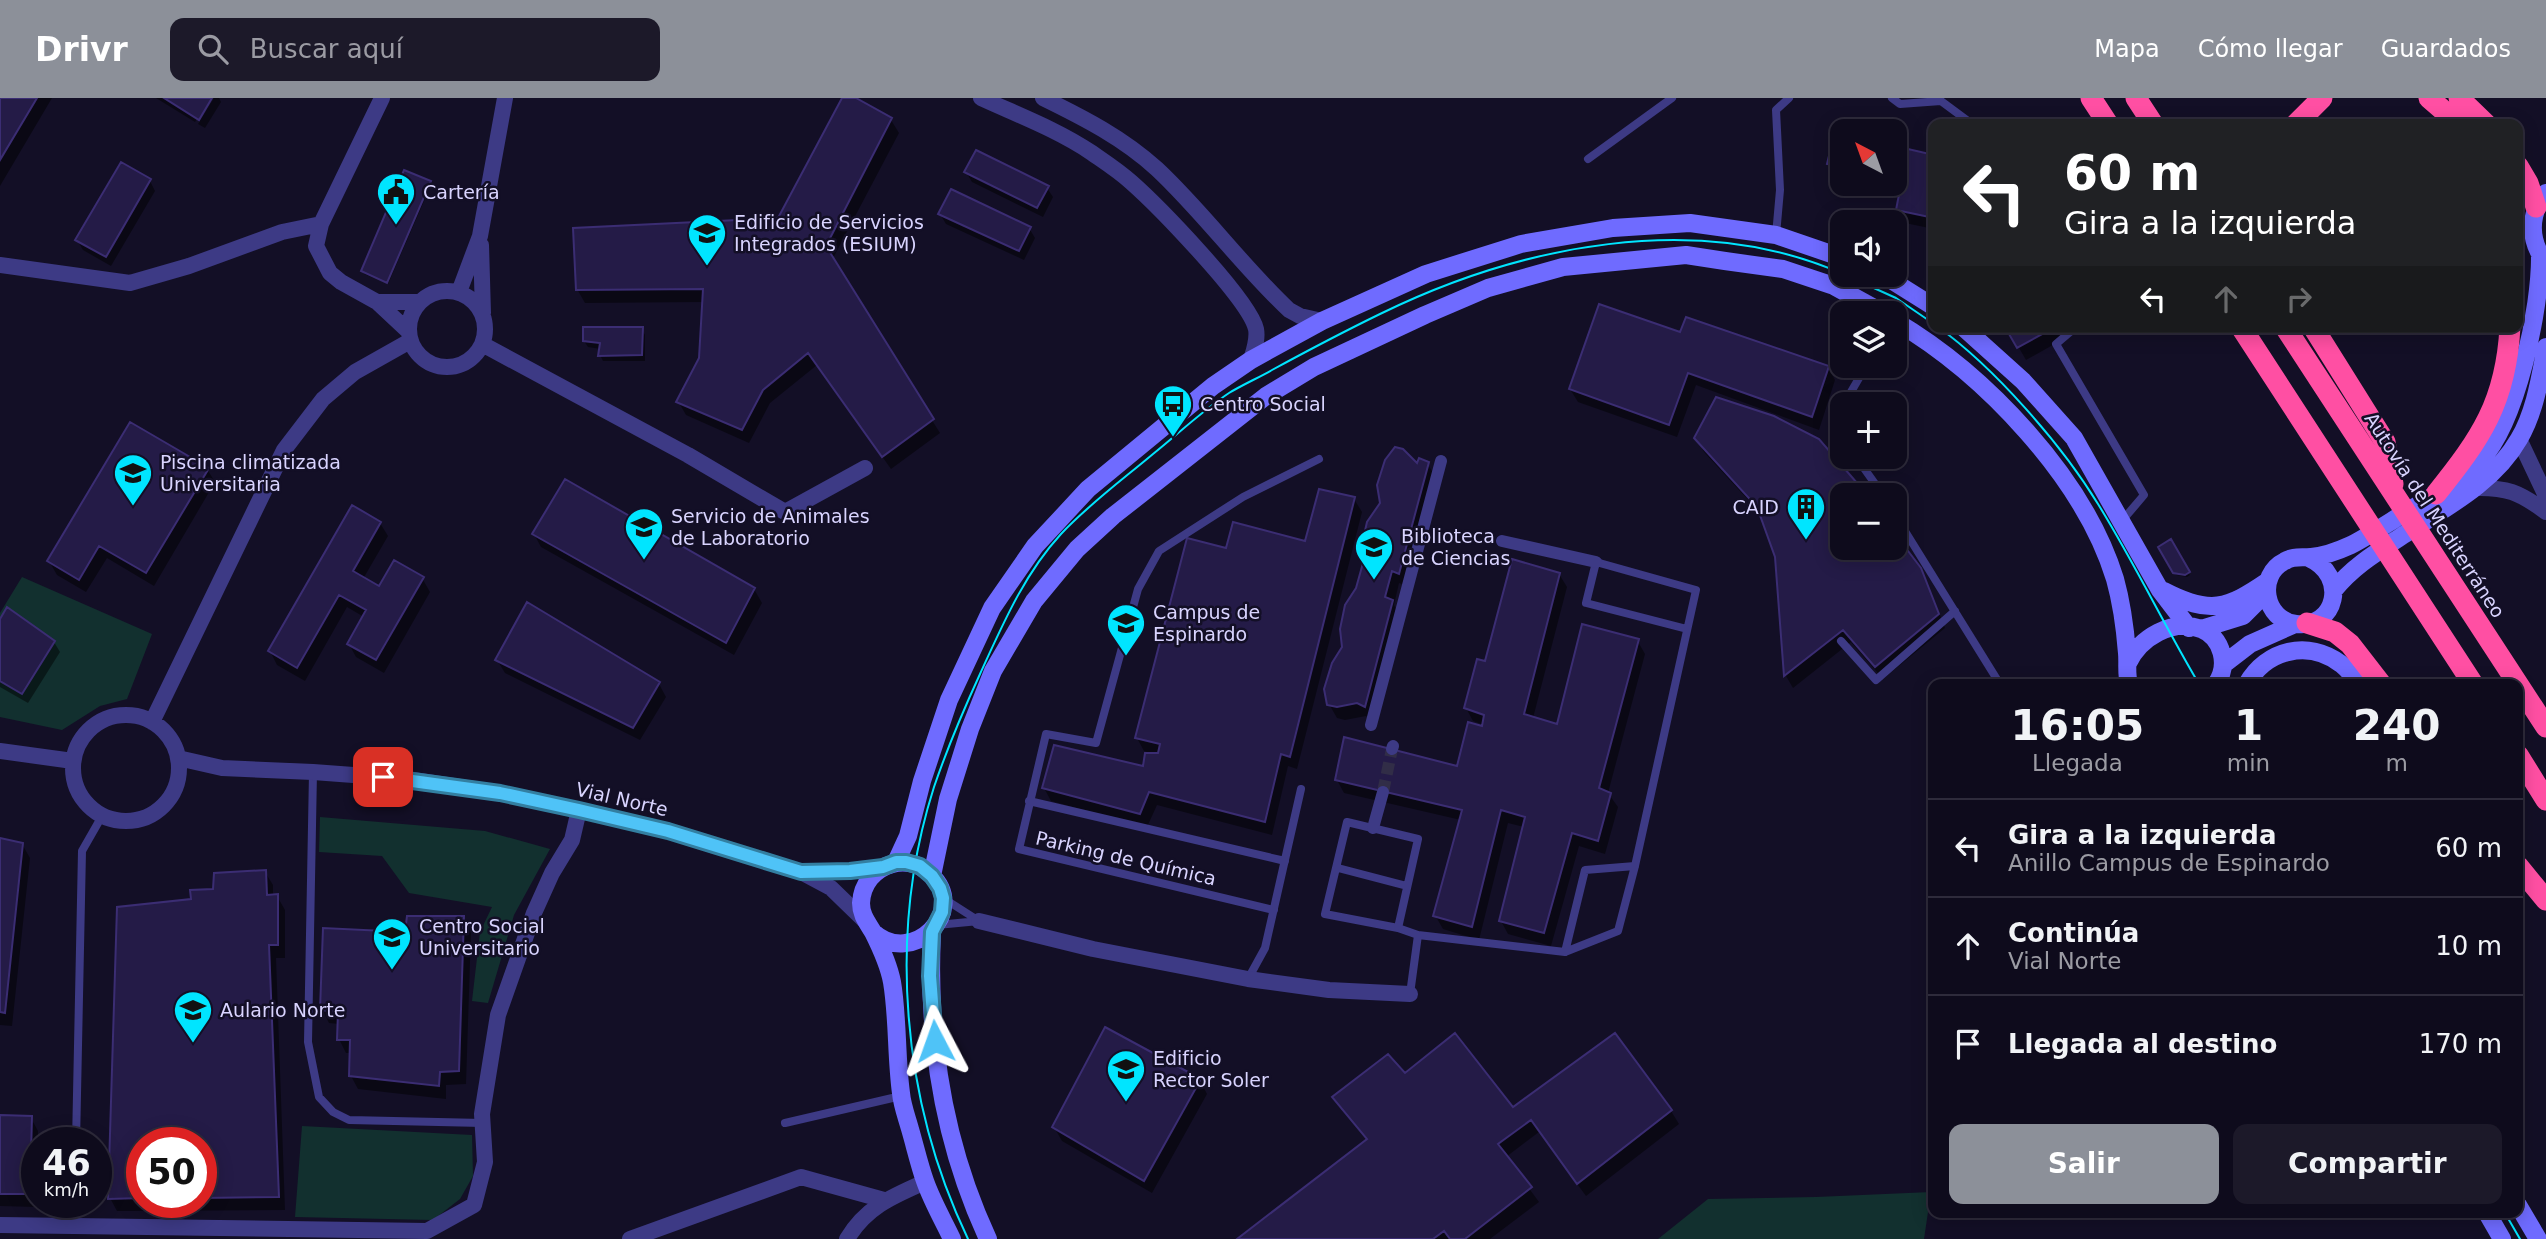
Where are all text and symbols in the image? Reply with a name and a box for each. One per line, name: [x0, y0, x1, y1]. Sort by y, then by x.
search box: [170, 18, 660, 81]
text: Drivr: [35, 30, 128, 69]
icon: search: [194, 30, 232, 68]
text: Buscar aquí: [250, 34, 403, 64]
text: Mapa: [2094, 35, 2160, 63]
text: Cómo llegar: [2198, 35, 2343, 63]
text: Guardados: [2381, 35, 2511, 63]
north arrow: [1830, 119, 1908, 196]
map controls: [1830, 119, 1907, 560]
text: 60 m: [2064, 145, 2200, 202]
icon: left: [1949, 147, 2040, 238]
public building icon: Cartería: [375, 171, 417, 226]
place label: Cartería: [423, 181, 500, 203]
text: Gira a la izquierda: [2064, 204, 2356, 242]
button: sound: [1830, 210, 1907, 287]
place label: Edificio de Servicios Integrados (ESIUM): [734, 211, 924, 255]
school or university icon: Edificio de Servicios Integrados (ESIUM): [686, 212, 728, 267]
icon: left: [2134, 280, 2172, 318]
icon: ahead: [2207, 280, 2245, 318]
icon: right: [2280, 280, 2318, 318]
button: layers: [1830, 301, 1907, 378]
bus stop icon: Centro Social: [1152, 383, 1194, 438]
button: +: [1830, 392, 1907, 469]
place label: Centro Social: [1200, 393, 1326, 415]
street label: Autovía del Mediterráneo: [2360, 408, 2510, 622]
place label: Piscina climatizada Universitaria: [160, 451, 341, 495]
school or university icon: Piscina climatizada Universitaria: [112, 452, 154, 507]
button: −: [1830, 483, 1907, 560]
building icon: CAID: [1785, 486, 1827, 541]
place label: CAID: [1733, 496, 1779, 518]
place label: Servicio de Animales de Laboratorio: [671, 505, 870, 549]
school or university icon: Servicio de Animales de Laboratorio: [623, 506, 665, 561]
place label: Biblioteca de Ciencias: [1401, 525, 1510, 569]
school or university icon: Biblioteca de Ciencias: [1353, 526, 1395, 581]
place label: Campus de Espinardo: [1153, 601, 1260, 645]
school or university icon: Campus de Espinardo: [1105, 602, 1147, 657]
text: 16:05: [2011, 701, 2144, 750]
text: 1: [2234, 701, 2263, 750]
text: 240: [2353, 701, 2440, 750]
pin: [353, 747, 413, 807]
text: Llegada: [2032, 750, 2123, 776]
text: min: [2227, 750, 2270, 776]
text: m: [2385, 750, 2408, 776]
icon: arrive: [364, 758, 402, 796]
street label: Vial Norte: [574, 778, 670, 820]
text: Gira a la izquierda: [2008, 820, 2276, 850]
street label: Parking de Química: [1034, 827, 1218, 889]
icon: left: [1949, 829, 1987, 867]
text: 60 m: [2435, 833, 2502, 863]
text: Anillo Campus de Espinardo: [2008, 850, 2330, 876]
place label: Centro Social Universitario: [419, 915, 545, 959]
school or university icon: Centro Social Universitario: [371, 916, 413, 971]
text: Continúa: [2008, 918, 2139, 948]
icon: ahead: [1949, 927, 1987, 965]
text: 10 m: [2435, 931, 2502, 961]
text: Vial Norte: [2008, 948, 2121, 974]
school or university icon: Aulario Norte: [172, 989, 214, 1044]
place label: Aulario Norte: [220, 999, 346, 1021]
position arrow: [898, 1004, 972, 1078]
icon: arrive: [1949, 1025, 1987, 1063]
text: Llegada al destino: [2008, 1029, 2277, 1059]
text: 170 m: [2419, 1029, 2502, 1059]
place label: Edificio Rector Soler: [1153, 1047, 1269, 1091]
school or university icon: Edificio Rector Soler: [1105, 1048, 1147, 1103]
button: Salir: [1949, 1124, 2219, 1204]
button: Compartir: [2233, 1124, 2502, 1204]
speed limit sign: 50: [126, 1127, 217, 1218]
text: 46: [42, 1143, 91, 1183]
text: km/h: [44, 1179, 89, 1200]

